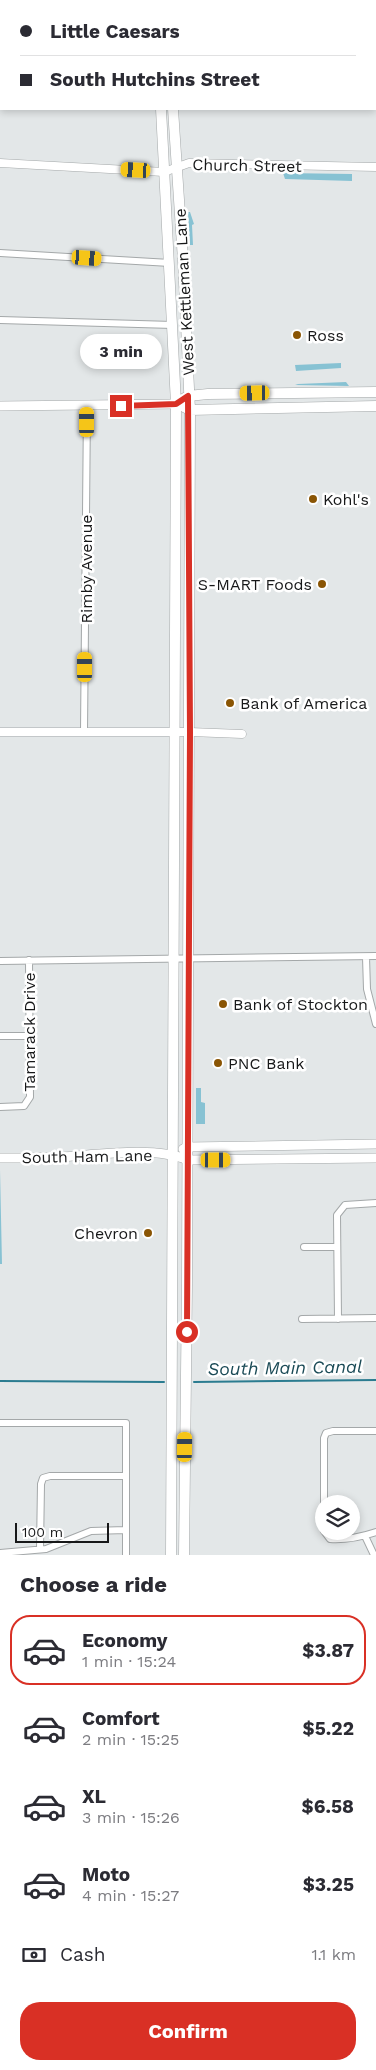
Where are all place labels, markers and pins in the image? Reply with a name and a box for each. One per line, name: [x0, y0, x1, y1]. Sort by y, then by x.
place label: Ross: [307, 326, 344, 345]
marker: Ross: [291, 329, 303, 341]
place label: Kohl's: [323, 490, 369, 509]
marker: Kohl's: [307, 493, 319, 505]
place label: S-MART Foods: [198, 575, 312, 594]
marker: S-MART Foods: [316, 578, 328, 590]
place label: Bank of America: [240, 694, 367, 713]
marker: Bank of America: [224, 697, 236, 709]
place label: Bank of Stockton: [233, 995, 368, 1014]
marker: Bank of Stockton: [217, 998, 229, 1010]
place label: PNC Bank: [228, 1054, 304, 1073]
marker: PNC Bank: [212, 1057, 224, 1069]
place label: Chevron: [74, 1224, 138, 1243]
marker: Chevron: [142, 1227, 154, 1239]

